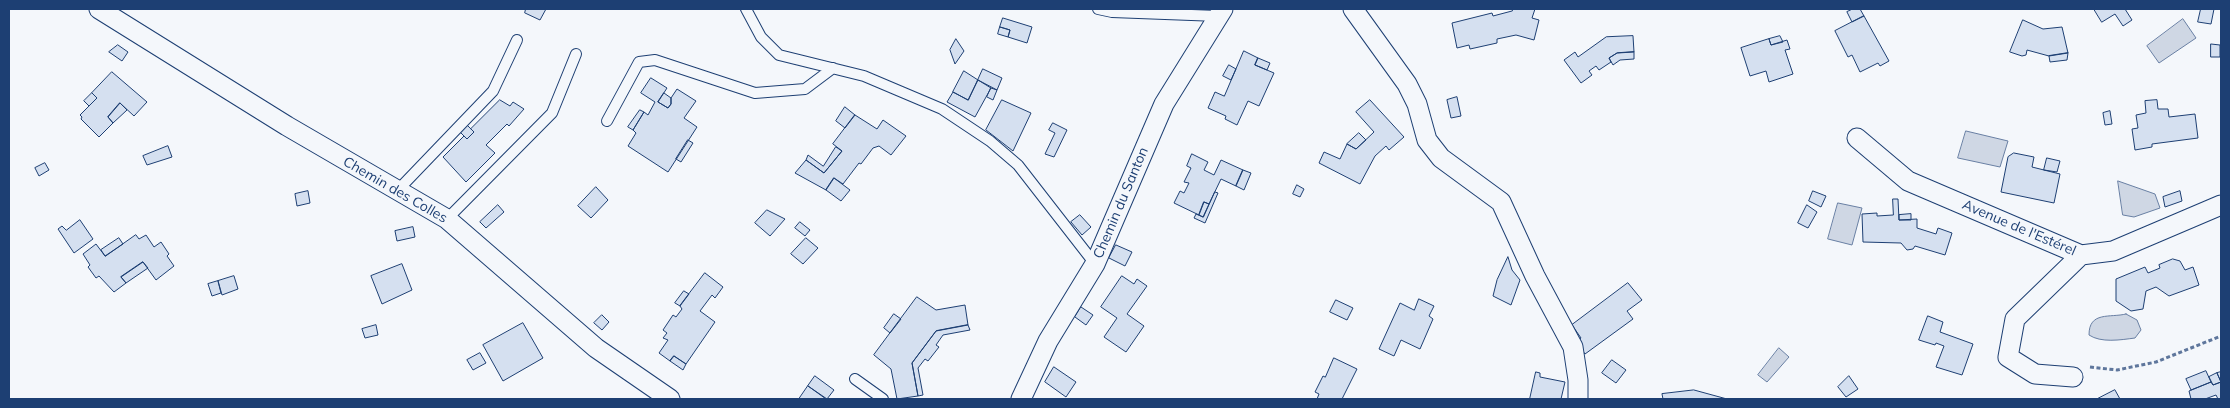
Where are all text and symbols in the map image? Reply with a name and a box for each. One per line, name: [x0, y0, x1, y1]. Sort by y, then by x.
street label: Chemin du Santon: [1090, 145, 1152, 261]
street label: Chemin des Colles: [340, 153, 450, 227]
street label: Avenue de l'Estérel: [1960, 196, 2078, 260]

